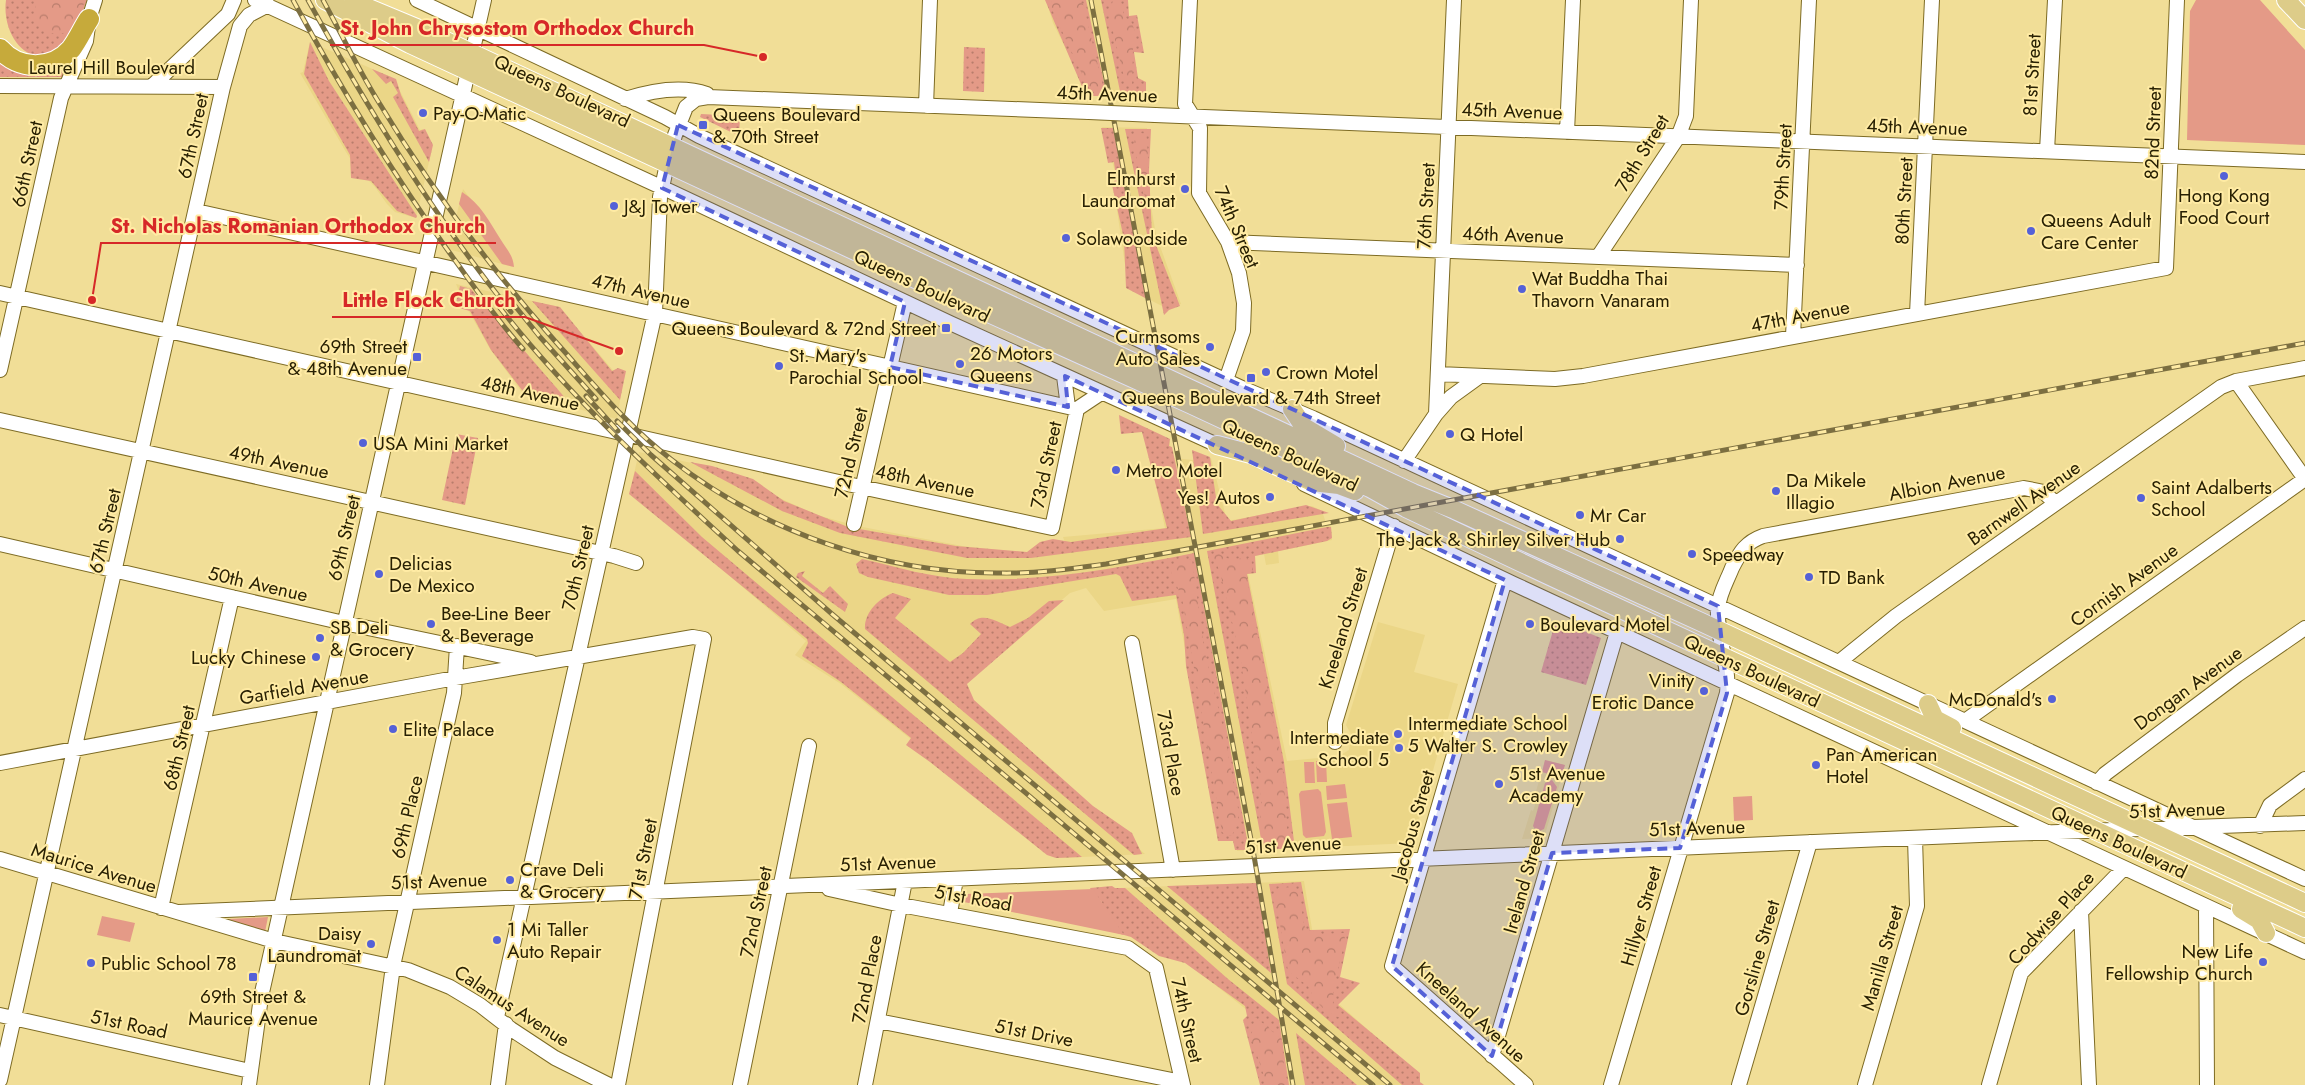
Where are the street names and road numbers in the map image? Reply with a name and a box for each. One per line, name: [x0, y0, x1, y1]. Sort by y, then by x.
street label: 81st Street: [2016, 33, 2048, 117]
street label: Queens Boulevard: [489, 48, 635, 134]
street label: Laurel Hill Boulevard: [29, 54, 195, 81]
street label: 45th Avenue: [1056, 79, 1158, 109]
street label: 82nd Street: [2138, 86, 2168, 180]
street label: 67th Street: [171, 90, 215, 181]
street label: 45th Avenue: [1461, 96, 1563, 126]
street label: 78th Street: [1608, 109, 1676, 197]
street label: 45th Avenue: [1866, 112, 1968, 142]
street label: 66th Street: [5, 118, 49, 210]
street label: 79th Street: [1767, 123, 1799, 211]
street label: 80th Street: [1888, 156, 1920, 245]
street label: 76th Street: [1410, 162, 1442, 250]
street label: 74th Street: [1208, 182, 1267, 273]
street label: 46th Avenue: [1462, 220, 1564, 250]
street label: Queens Boulevard: [849, 243, 995, 329]
street label: 47th Avenue: [589, 267, 693, 316]
street label: 47th Avenue: [1748, 293, 1852, 339]
street label: 48th Avenue: [478, 369, 582, 418]
street label: 72nd Street: [827, 404, 875, 501]
street label: Queens Boulevard: [1217, 412, 1363, 498]
street label: 73rd Street: [1024, 418, 1069, 511]
street label: 49th Avenue: [227, 438, 332, 486]
street label: Barnwell Avenue: [1962, 454, 2086, 552]
street label: 48th Avenue: [873, 457, 977, 505]
street label: Albion Avenue: [1887, 458, 2008, 508]
street label: 67th Street: [82, 485, 128, 576]
street label: 69th Street: [321, 492, 367, 584]
street label: 70th Street: [555, 522, 601, 613]
street label: Cornish Avenue: [2065, 537, 2184, 633]
street label: 50th Avenue: [205, 559, 311, 609]
street label: Kneeland Street: [1312, 564, 1374, 692]
street label: Queens Boulevard: [1679, 628, 1825, 714]
street label: Dongan Avenue: [2128, 639, 2248, 737]
street label: Garfield Avenue: [237, 662, 371, 712]
street label: 68th Street: [156, 702, 202, 793]
street label: 73rd Place: [1150, 708, 1192, 798]
street label: Jacobus Street: [1384, 767, 1442, 886]
street label: 69th Place: [384, 772, 430, 861]
street label: 51st Avenue: [2128, 795, 2226, 825]
street label: Queens Boulevard: [2046, 799, 2192, 885]
street label: 51st Avenue: [1648, 813, 1746, 843]
street label: 71st Street: [622, 816, 664, 902]
street label: Ireland Street: [1496, 827, 1552, 937]
street label: 51st Avenue: [1244, 829, 1342, 861]
street label: Maurice Avenue: [28, 836, 160, 900]
street label: 51st Avenue: [839, 848, 937, 878]
street label: 72nd Street: [733, 863, 779, 960]
street label: Hillyer Street: [1614, 863, 1668, 969]
street label: Codwise Place: [2001, 865, 2101, 971]
street label: 51st Avenue: [390, 866, 488, 896]
street label: 51st Road: [932, 878, 1014, 918]
street label: Gorsline Street: [1728, 896, 1787, 1019]
street label: Manilla Street: [1854, 902, 1910, 1014]
street label: 72nd Place: [845, 932, 889, 1026]
street label: Kneeland Avenue: [1410, 955, 1532, 1069]
street label: Calamus Avenue: [449, 958, 575, 1054]
street label: 74th Street: [1164, 975, 1210, 1066]
street label: 51st Road: [88, 1003, 170, 1045]
street label: 51st Drive: [992, 1012, 1076, 1054]

